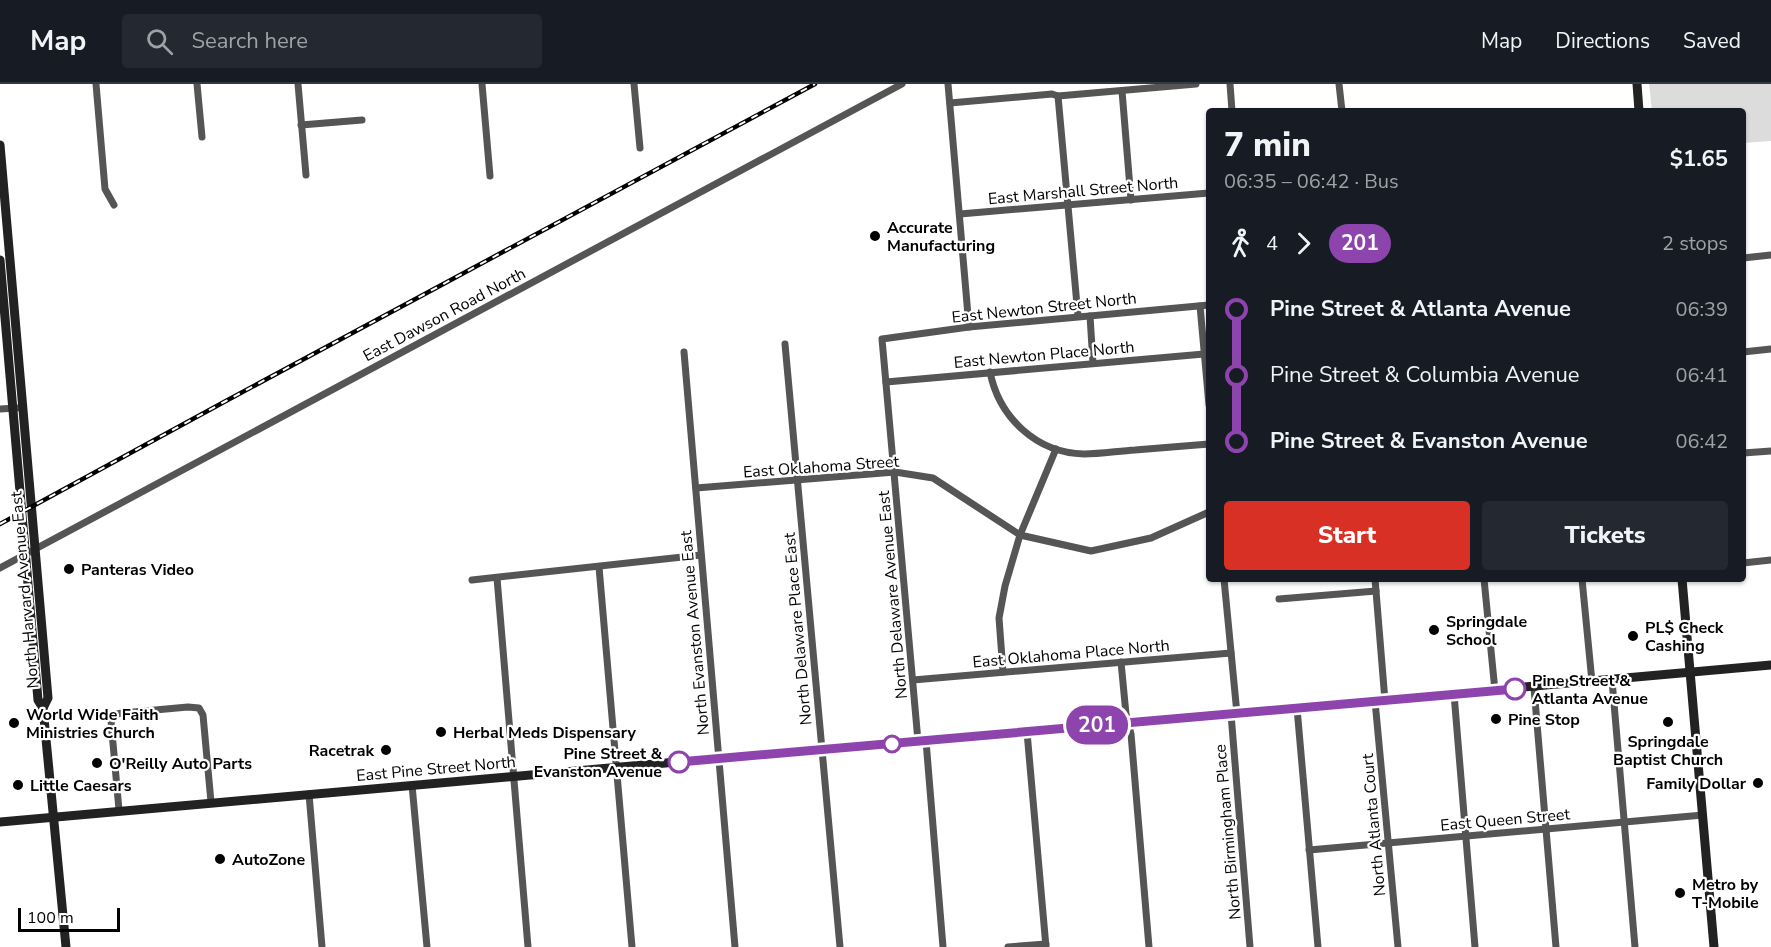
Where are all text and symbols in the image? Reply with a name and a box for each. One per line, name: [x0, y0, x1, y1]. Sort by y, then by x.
search box: [122, 14, 542, 68]
text: Map: [30, 22, 86, 60]
icon: search: [143, 25, 176, 58]
text: Search here: [191, 26, 308, 56]
text: Map: [1481, 27, 1522, 55]
text: Directions: [1555, 27, 1650, 55]
text: Saved: [1683, 27, 1741, 55]
text: 7 min: [1224, 123, 1311, 168]
text: $1.65: [1670, 144, 1728, 174]
text: 06:35 – 06:42 · Bus: [1224, 168, 1399, 195]
street label: East Marshall Street North: [987, 172, 1179, 210]
place label: Accurate Manufacturing: [887, 217, 995, 257]
icon: walk: [1224, 227, 1257, 260]
icon: forward: [1287, 227, 1320, 260]
marker: Accurate Manufacturing: [868, 229, 882, 243]
text: 201: [1341, 229, 1379, 257]
text: 4: [1266, 230, 1278, 257]
text: 2 stops: [1662, 230, 1728, 257]
street label: East Dawson Road North: [359, 263, 530, 367]
street label: East Newton Street North: [951, 287, 1138, 329]
text: Pine Street & Atlanta Avenue: [1270, 294, 1571, 324]
text: 06:39: [1675, 296, 1728, 323]
street label: East Newton Place North: [953, 336, 1135, 374]
text: Pine Street & Columbia Avenue: [1270, 360, 1580, 390]
text: 06:41: [1675, 362, 1728, 389]
text: Pine Street & Evanston Avenue: [1270, 426, 1588, 456]
text: 06:42: [1675, 428, 1728, 455]
street label: East Oklahoma Street: [742, 451, 900, 483]
street label: North Harvard Avenue East: [5, 490, 45, 689]
street label: North Delaware Avenue East: [873, 490, 913, 700]
button: Start: [1224, 501, 1470, 570]
button: Tickets: [1482, 501, 1728, 570]
street label: North Evanston Avenue East: [675, 529, 715, 736]
street label: North Delaware Place East: [779, 531, 817, 726]
place label: Panteras Video: [81, 559, 194, 581]
marker: Panteras Video: [62, 562, 76, 576]
place label: Springdale School: [1446, 611, 1527, 651]
place label: PL$ Check Cashing: [1645, 617, 1724, 657]
marker: Springdale School: [1427, 623, 1441, 637]
marker: PL$ Check Cashing: [1626, 629, 1640, 643]
street label: East Oklahoma Place North: [972, 634, 1170, 674]
place label: Pine Street & Atlanta Avenue: [1532, 670, 1648, 710]
marker: Pine Street & Atlanta Avenue: [1504, 678, 1526, 700]
place label: World Wide Faith Ministries Church: [26, 704, 159, 744]
line badge: 201: [1062, 706, 1132, 744]
place label: Pine Stop: [1508, 709, 1580, 731]
text: 201: [1078, 711, 1116, 739]
marker: Pine Stop: [1489, 712, 1503, 726]
marker: Springdale Baptist Church: [1661, 715, 1675, 729]
marker: World Wide Faith Ministries Church: [7, 716, 21, 730]
place label: Herbal Meds Dispensary: [453, 722, 636, 744]
marker: Herbal Meds Dispensary: [434, 725, 448, 739]
place label: Springdale Baptist Church: [1613, 731, 1723, 771]
unlabelled marker: [883, 735, 901, 753]
place label: Racetrak: [309, 740, 374, 762]
marker: Racetrak: [379, 743, 393, 757]
place label: Pine Street & Evanston Avenue: [534, 743, 662, 783]
street label: North Birmingham Place: [1209, 743, 1247, 921]
street label: East Pine Street North: [355, 751, 517, 787]
marker: Pine Street & Evanston Avenue: [668, 751, 690, 773]
street label: North Atlanta Court: [1357, 752, 1391, 897]
place label: O'Reilly Auto Parts: [109, 753, 252, 775]
marker: O'Reilly Auto Parts: [90, 756, 104, 770]
place label: Family Dollar: [1646, 773, 1747, 795]
place label: Little Caesars: [30, 775, 132, 797]
marker: Family Dollar: [1751, 776, 1765, 790]
marker: Little Caesars: [11, 778, 25, 792]
street label: East Queen Street: [1439, 803, 1571, 837]
place label: AutoZone: [232, 849, 305, 871]
marker: AutoZone: [213, 852, 227, 866]
place label: Metro by T-Mobile: [1692, 874, 1759, 914]
marker: Metro by T-Mobile: [1673, 886, 1687, 900]
scale bar: [18, 905, 120, 932]
text: 100 m: [27, 907, 74, 929]

